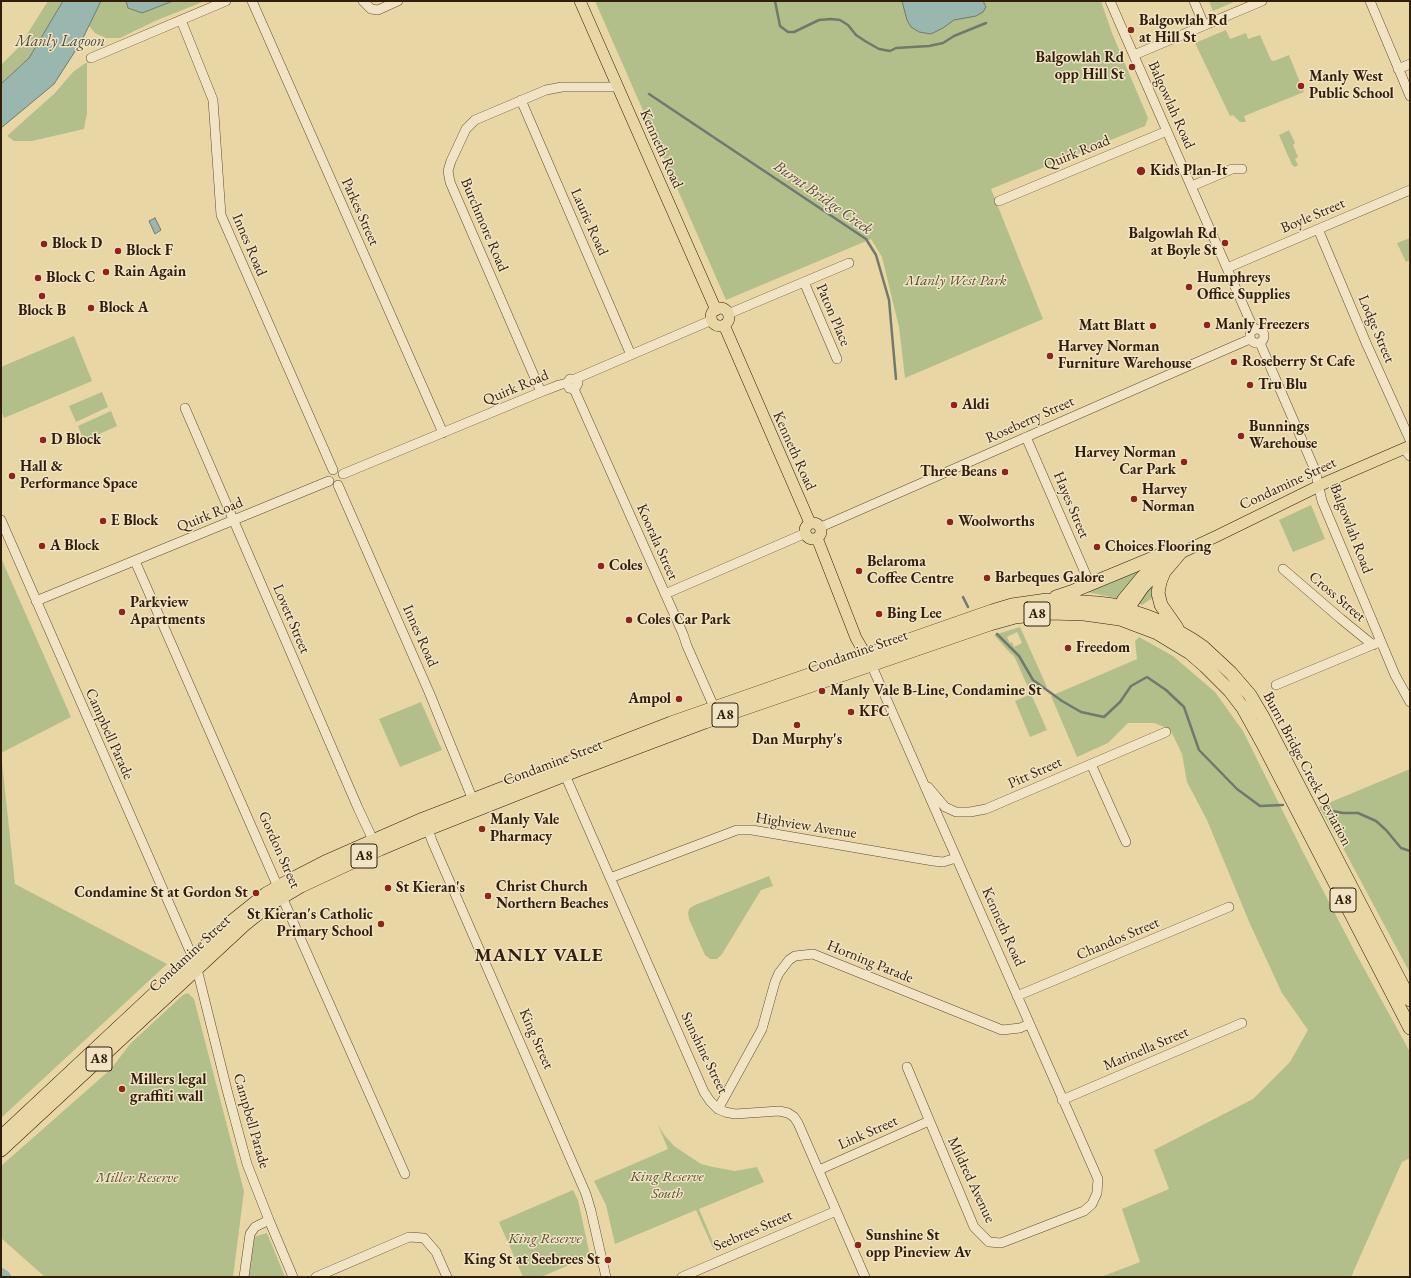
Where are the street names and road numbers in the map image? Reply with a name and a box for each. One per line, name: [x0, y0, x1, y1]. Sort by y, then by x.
street label: Balgowlah Road: [1144, 58, 1198, 152]
street label: Kenneth Road: [636, 107, 686, 191]
street label: Quirk Road: [1041, 132, 1113, 174]
street label: Parkes Street: [337, 175, 383, 249]
street label: Burchmore Road: [456, 176, 512, 274]
street label: Laurie Road: [566, 186, 612, 258]
street label: Boyle Street: [1278, 194, 1348, 238]
street label: Innes Road: [228, 211, 270, 279]
street label: Paton Place: [812, 281, 854, 349]
street label: Lodge Street: [1354, 292, 1398, 366]
street label: Quirk Road: [481, 366, 551, 410]
street label: Roseberry Street: [983, 392, 1077, 448]
street label: Kenneth Road: [769, 409, 819, 493]
street label: Condamine Street: [1237, 454, 1339, 514]
street label: Hayes Street: [1049, 469, 1093, 541]
street label: Balgowlah Road: [1326, 482, 1376, 576]
street label: Quirk Road: [174, 494, 246, 536]
street label: Koorala Street: [632, 501, 682, 583]
street label: Cross Street: [1305, 568, 1369, 626]
street label: Lovett Street: [268, 582, 314, 656]
street label: Innes Road: [398, 602, 442, 670]
road number: A8: [1024, 602, 1050, 626]
street label: Condamine Street: [806, 626, 910, 678]
street label: Campbell Parade: [81, 686, 137, 782]
street label: Burnt Bridge Creek Deviation: [1259, 689, 1355, 849]
road number: A8: [712, 703, 738, 727]
street label: Condamine Street: [501, 736, 605, 790]
street label: Pitt Street: [1005, 753, 1065, 793]
street label: Gordon Street: [254, 809, 304, 891]
street label: Highview Avenue: [754, 809, 858, 843]
road number: A8: [351, 844, 377, 868]
street label: Kenneth Road: [978, 885, 1028, 969]
road number: A8: [1330, 888, 1356, 912]
street label: Condamine Street: [146, 912, 234, 996]
street label: Chandos Street: [1074, 914, 1162, 964]
street label: Horning Parade: [824, 937, 916, 987]
street label: King Street: [515, 1006, 557, 1072]
street label: Sunshine Street: [676, 1009, 732, 1097]
street label: Marinella Street: [1101, 1023, 1191, 1075]
road number: A8: [86, 1047, 112, 1071]
street label: Campbell Parade: [229, 1072, 273, 1170]
street label: Link Street: [835, 1112, 901, 1154]
street label: Mildred Avenue: [943, 1134, 999, 1226]
street label: Seebrees Street: [711, 1206, 795, 1256]

